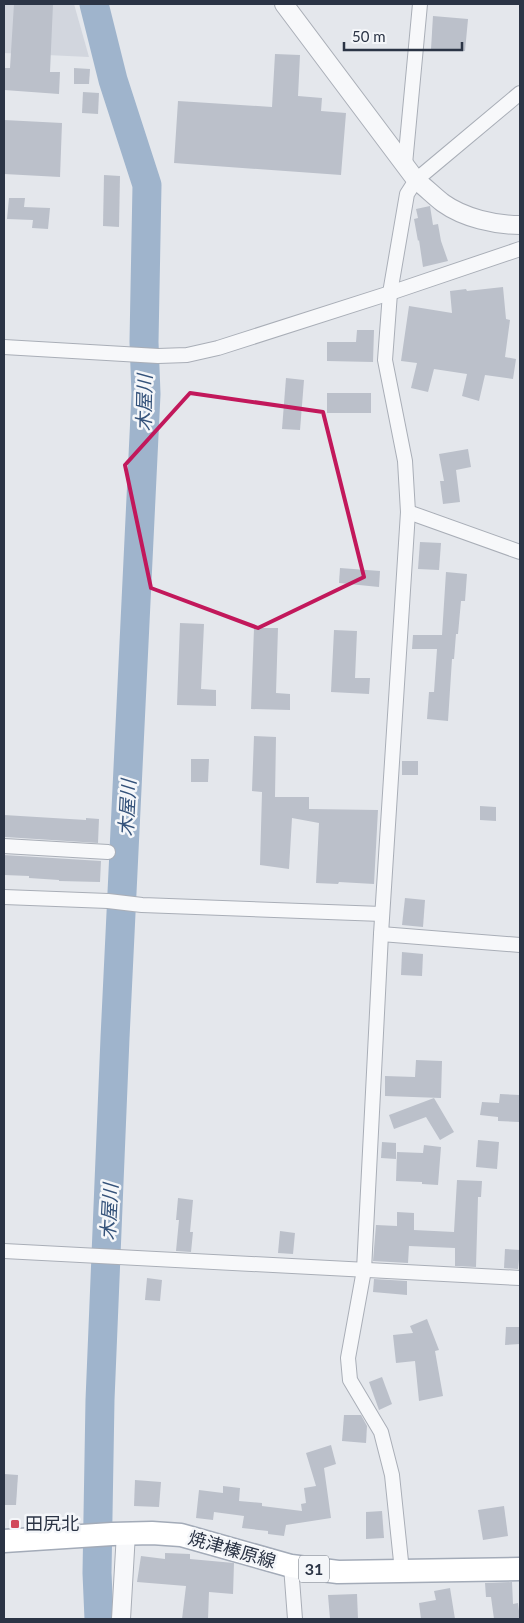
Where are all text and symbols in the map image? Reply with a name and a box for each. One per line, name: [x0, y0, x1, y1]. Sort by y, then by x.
scale bar: [344, 20, 462, 52]
text: 50 m: [352, 27, 386, 45]
water label: 木屋川: [132, 372, 156, 432]
water label: 木屋川: [114, 777, 140, 837]
water label: 木屋川: [96, 1181, 122, 1241]
place label: 田尻北: [25, 1512, 79, 1534]
marker: 田尻北: [9, 1518, 21, 1530]
street label: 焼津榛原線: [186, 1526, 279, 1572]
road number: 31: [299, 1556, 329, 1582]

